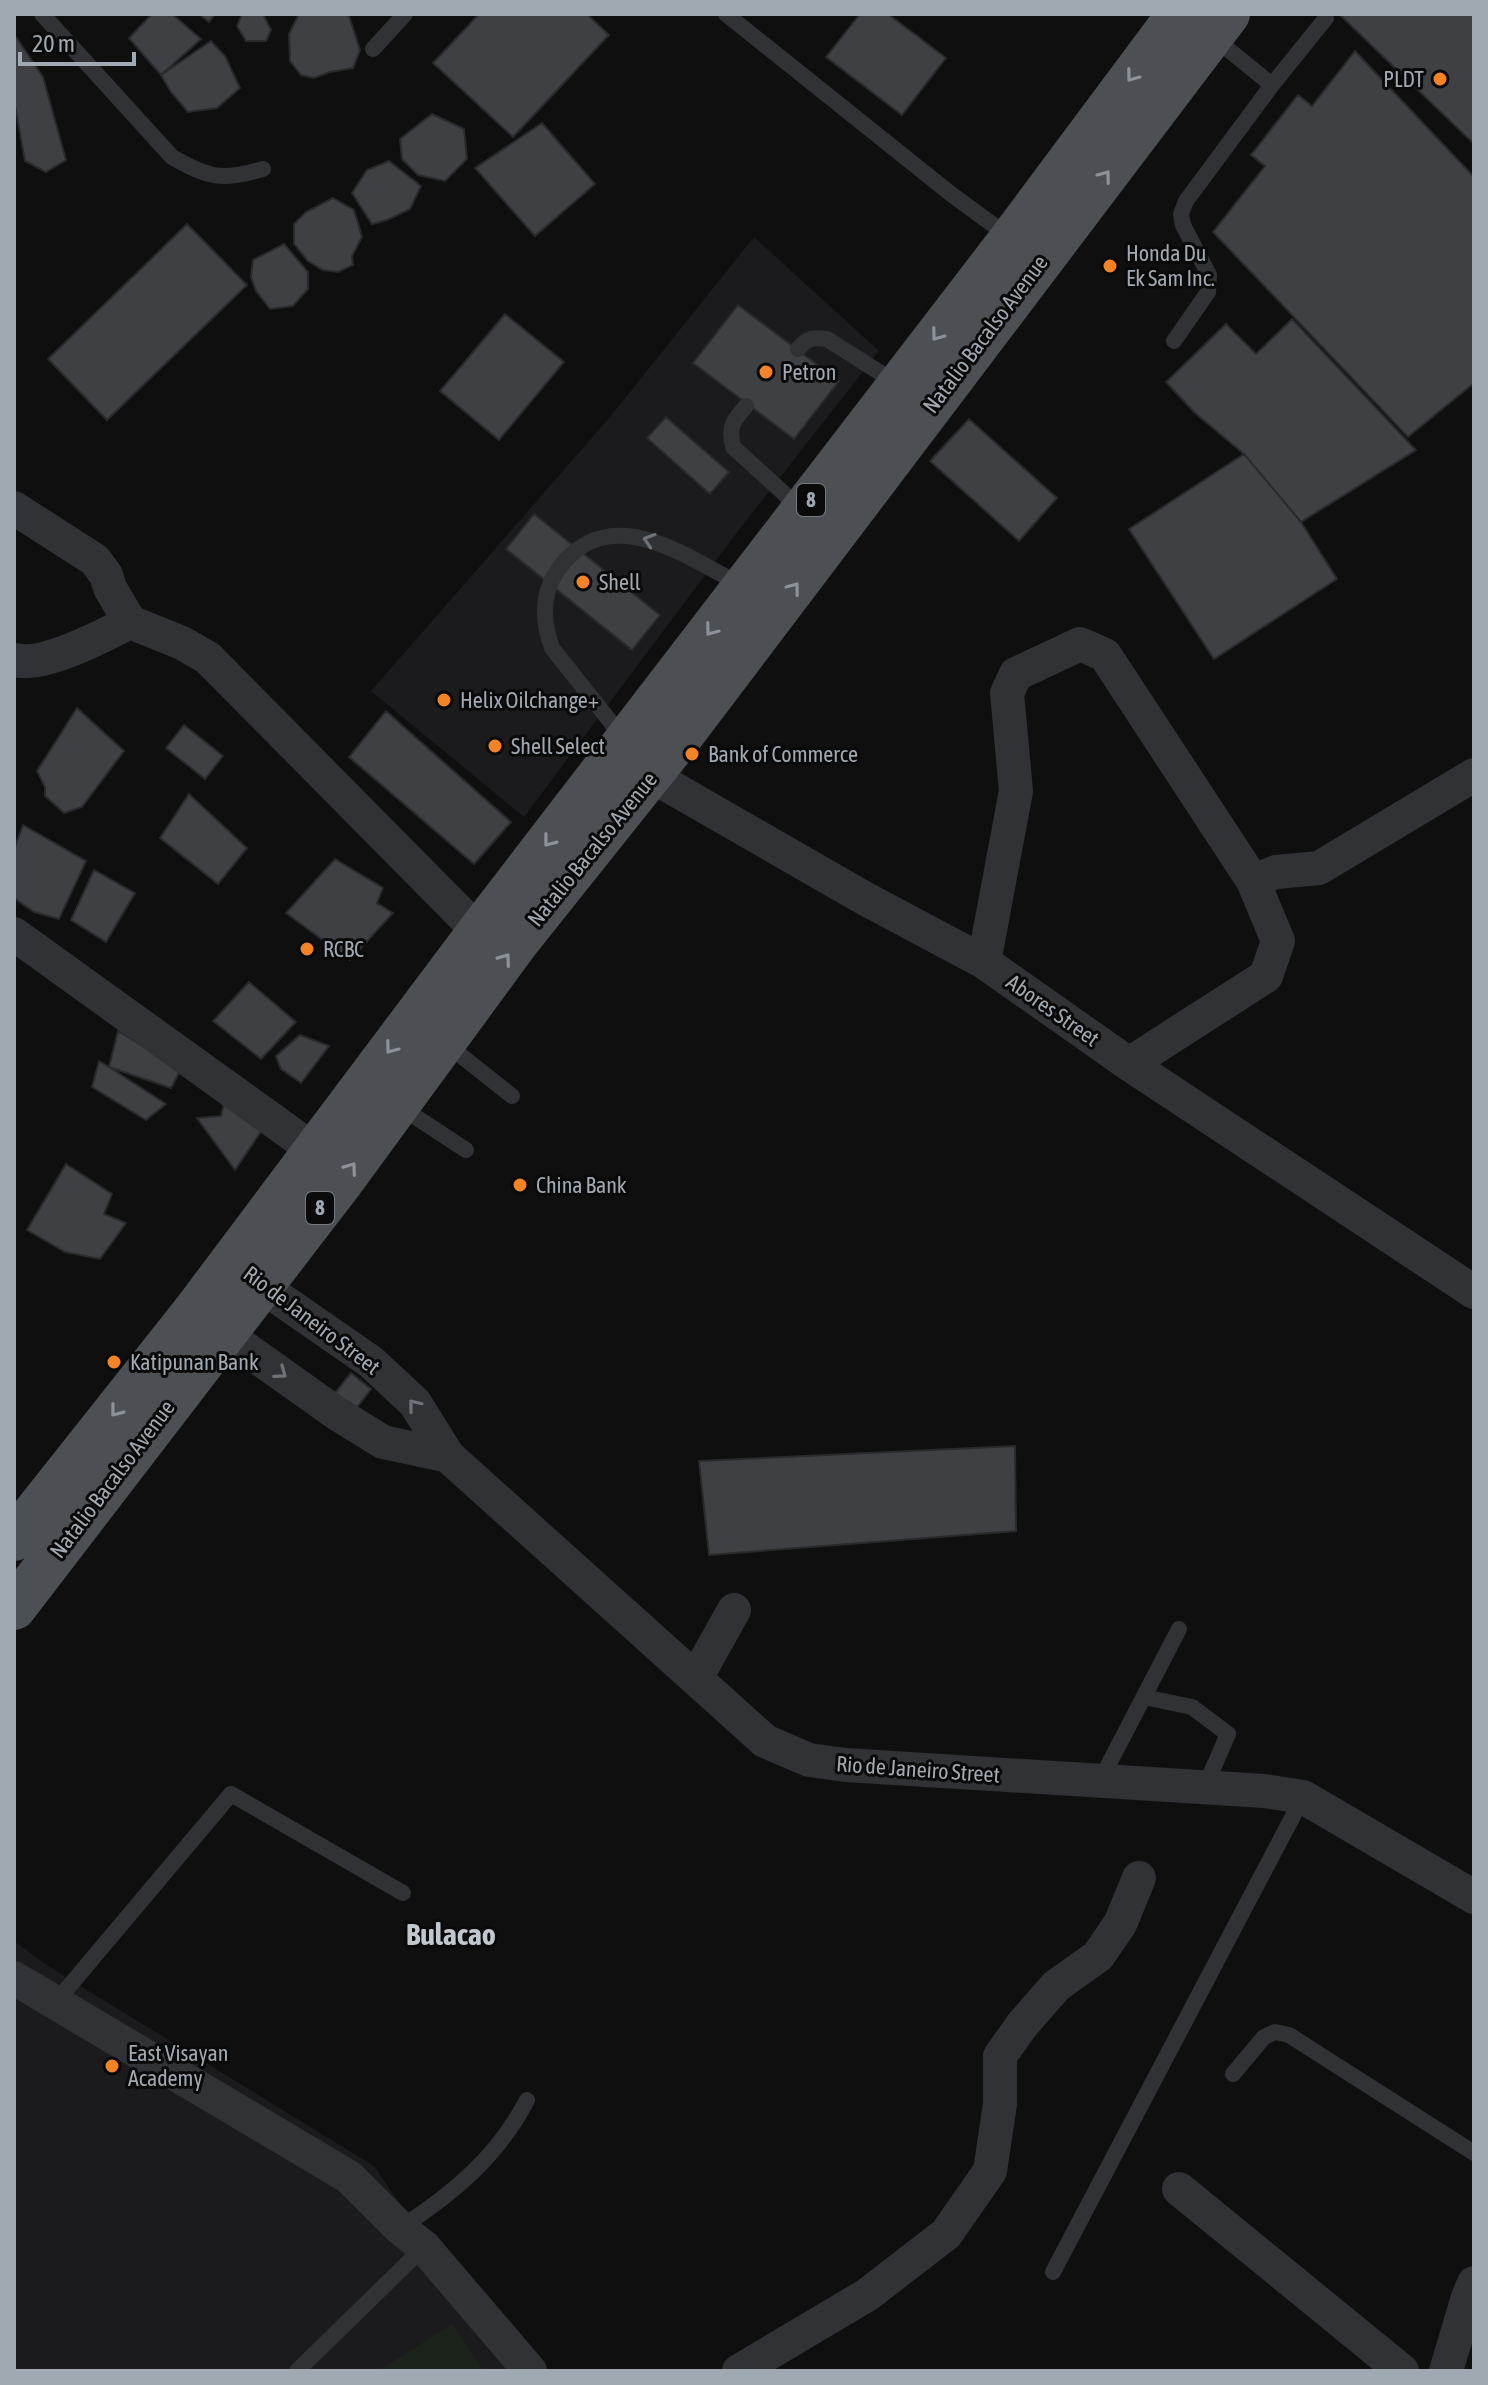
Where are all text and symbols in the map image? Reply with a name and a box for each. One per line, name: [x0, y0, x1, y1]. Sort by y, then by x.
scale bar: [20, 16, 134, 66]
text: 20 m: [32, 30, 75, 57]
place label: PLDT: [1383, 66, 1424, 92]
one-way arrow: [1128, 68, 1142, 82]
marker: PLDT: [1431, 70, 1449, 88]
one-way arrow: [1095, 171, 1110, 185]
place label: Honda Du Ek Sam Inc.: [1126, 240, 1215, 291]
street label: Natalio Bacalso Avenue: [917, 250, 1053, 418]
marker: Honda Du Ek Sam Inc.: [1101, 257, 1119, 275]
one-way arrow: [933, 326, 947, 341]
place label: Petron: [782, 359, 836, 385]
marker: Petron: [757, 363, 775, 381]
road number: 8: [797, 484, 825, 516]
one-way arrow: [643, 533, 657, 549]
place label: Shell: [599, 569, 641, 595]
marker: Shell: [574, 573, 592, 591]
one-way arrow: [784, 582, 798, 597]
one-way arrow: [706, 621, 720, 636]
place label: Helix Oilchange+: [460, 687, 599, 713]
marker: Helix Oilchange+: [435, 691, 453, 709]
place label: Shell Select: [511, 733, 605, 759]
marker: Shell Select: [486, 737, 504, 755]
place label: Bank of Commerce: [708, 741, 858, 767]
marker: Bank of Commerce: [683, 745, 701, 763]
street label: Natalio Bacalso Avenue: [522, 767, 662, 931]
one-way arrow: [544, 832, 559, 846]
place label: RCBC: [323, 936, 364, 962]
marker: RCBC: [298, 940, 316, 958]
one-way arrow: [495, 953, 510, 968]
street label: Abores Street: [1002, 969, 1104, 1051]
one-way arrow: [387, 1039, 401, 1054]
one-way arrow: [341, 1163, 355, 1177]
place label: China Bank: [536, 1172, 627, 1198]
marker: China Bank: [511, 1176, 529, 1194]
road number: 8: [306, 1192, 334, 1224]
street label: Rio de Janeiro Street: [239, 1260, 385, 1380]
place label: Katipunan Bank: [130, 1349, 259, 1375]
marker: Katipunan Bank: [105, 1353, 123, 1371]
one-way arrow: [272, 1363, 287, 1378]
street label: Natalio Bacalso Avenue: [44, 1395, 180, 1563]
one-way arrow: [409, 1400, 424, 1414]
one-way arrow: [111, 1402, 125, 1417]
street label: Rio de Janeiro Street: [835, 1750, 1001, 1788]
district label: Bulacao: [406, 1917, 496, 1951]
place label: East Visayan Academy: [128, 2040, 228, 2091]
marker: East Visayan Academy: [103, 2057, 121, 2075]

